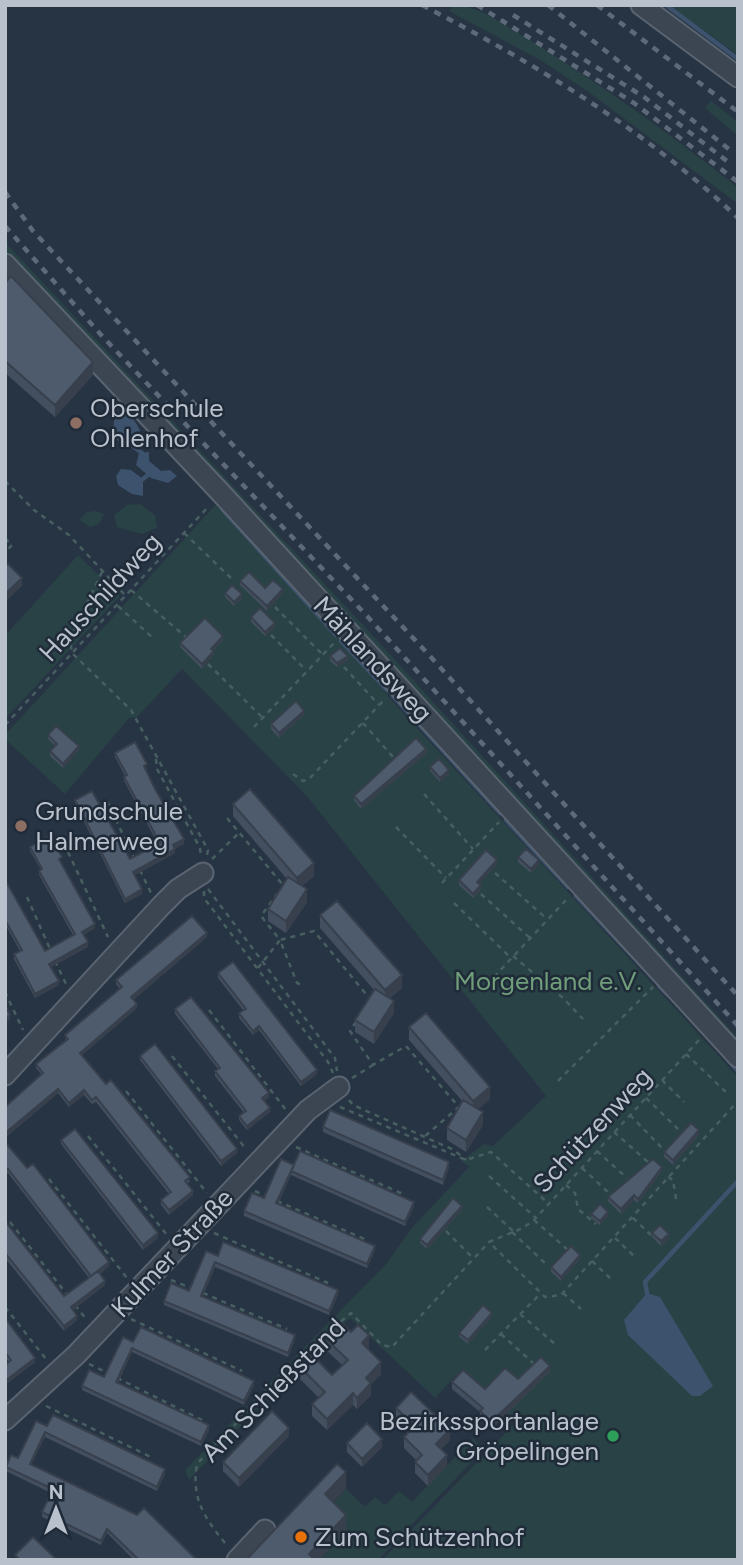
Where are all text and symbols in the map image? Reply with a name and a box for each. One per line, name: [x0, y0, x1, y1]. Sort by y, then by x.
place label: Oberschule Ohlenhof: [90, 392, 224, 454]
marker: Oberschule Ohlenhof: [68, 415, 84, 431]
street label: Hauschildweg: [32, 526, 168, 668]
street label: Mählandsweg: [307, 590, 439, 728]
place label: Grundschule Halmerweg: [35, 795, 183, 857]
marker: Grundschule Halmerweg: [13, 818, 29, 834]
park label: Morgenland e.V.: [454, 965, 642, 997]
street label: Schützenweg: [526, 1061, 658, 1199]
street label: Kulmer Straße: [104, 1182, 240, 1324]
street label: Am Schießstand: [194, 1311, 352, 1469]
place label: Bezirkssportanlage Gröpelingen: [379, 1405, 599, 1467]
marker: Bezirkssportanlage Gröpelingen: [605, 1428, 621, 1444]
north arrow: [21, 1474, 91, 1544]
text: N: [49, 1481, 63, 1504]
place label: Zum Schützenhof: [315, 1521, 525, 1553]
marker: Zum Schützenhof: [293, 1529, 309, 1545]

